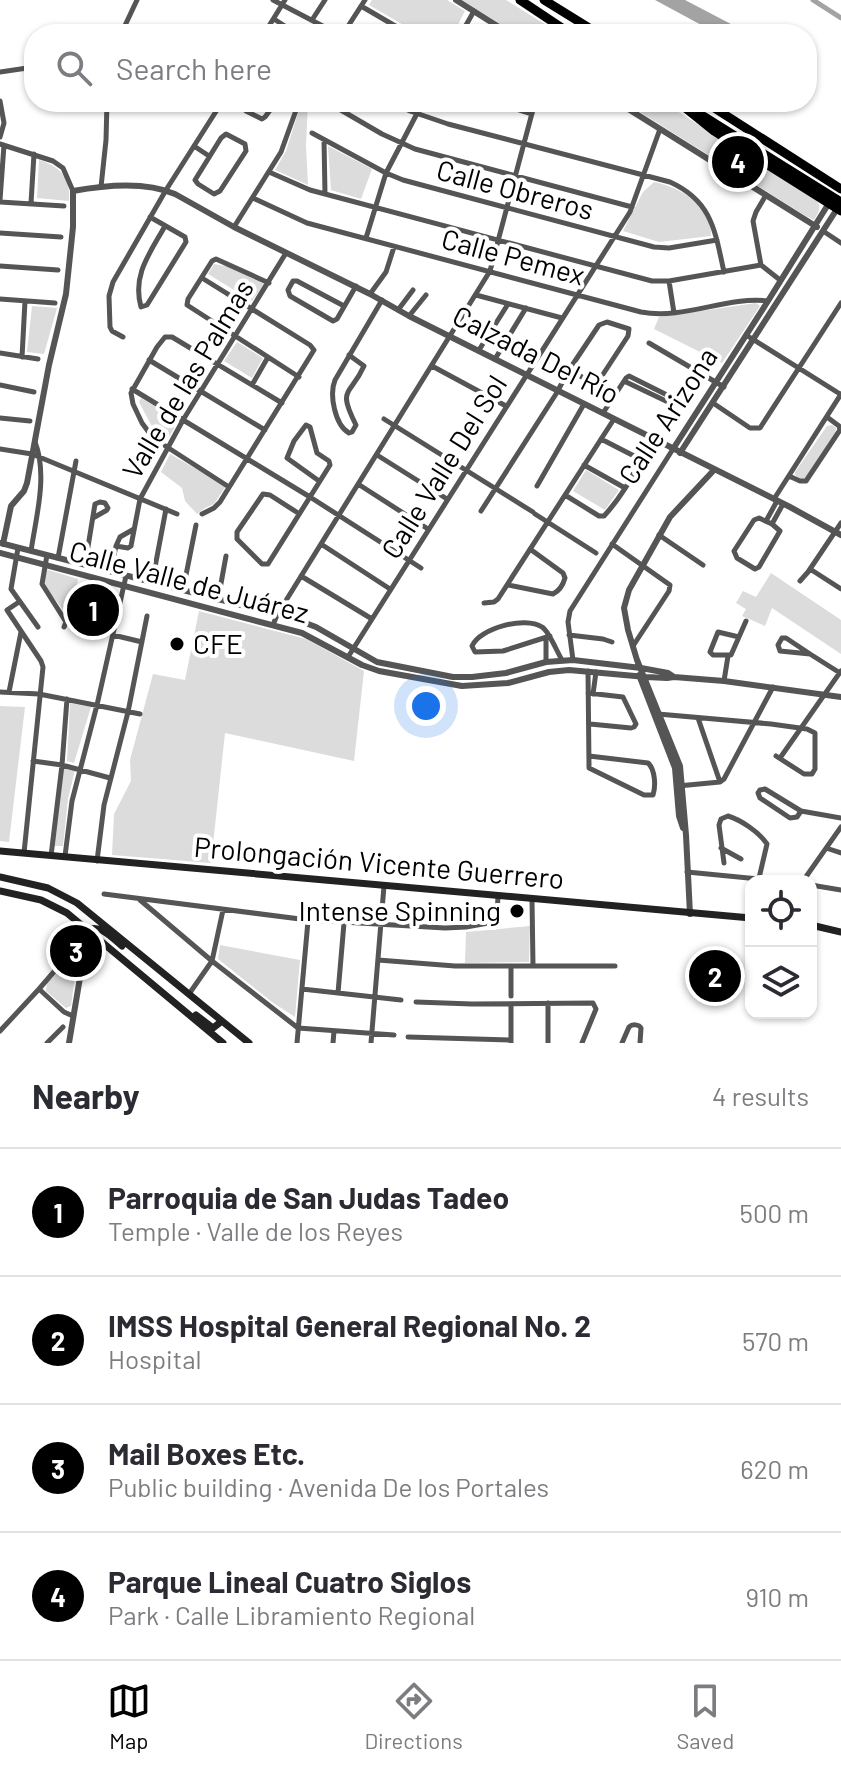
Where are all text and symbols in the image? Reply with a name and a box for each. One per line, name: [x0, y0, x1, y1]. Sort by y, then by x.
search box: [24, 24, 817, 112]
icon: search: [52, 46, 96, 90]
text: Search here: [116, 50, 272, 86]
pin: 4: [712, 132, 764, 192]
street label: Calle Obreros: [433, 152, 597, 226]
street label: Calle Pemex: [438, 221, 588, 291]
street label: Valle de las Palmas: [114, 273, 260, 484]
street label: Calzada Del Río: [448, 298, 625, 411]
street label: Calle Arizona: [610, 341, 724, 490]
street label: Calle Valle Del Sol: [373, 369, 513, 564]
street label: Calle Valle de Juárez: [66, 533, 313, 629]
pin: 1: [67, 580, 119, 640]
place label: CFE: [193, 626, 243, 660]
marker: CFE: [168, 635, 186, 653]
your location: [406, 686, 446, 726]
street label: Prolongación Vicente Guerrero: [193, 829, 566, 895]
map controls: [745, 875, 817, 1019]
button: locate: [745, 875, 817, 947]
place label: Intense Spinning: [299, 893, 501, 927]
marker: Intense Spinning: [508, 902, 526, 920]
pin: 3: [50, 921, 102, 981]
pin: 2: [689, 946, 741, 1006]
button: layers: [745, 947, 817, 1019]
text: Nearby: [32, 1075, 140, 1116]
text: 4 results: [712, 1080, 809, 1111]
text: Parroquia de San Judas Tadeo: [108, 1179, 509, 1215]
text: 1: [53, 1197, 63, 1228]
text: 500 m: [740, 1197, 809, 1228]
text: Temple · Valle de los Reyes: [108, 1215, 403, 1246]
text: IMSS Hospital General Regional No. 2: [108, 1307, 591, 1343]
text: 2: [51, 1325, 65, 1356]
text: 570 m: [742, 1325, 809, 1356]
text: Hospital: [108, 1343, 201, 1374]
text: Mail Boxes Etc.: [108, 1435, 305, 1471]
text: 3: [51, 1453, 65, 1484]
text: 620 m: [740, 1453, 809, 1484]
text: Public building · Avenida De los Portales: [108, 1471, 549, 1502]
text: Parque Lineal Cuatro Siglos: [108, 1563, 471, 1599]
text: 4: [50, 1581, 66, 1612]
text: 910 m: [745, 1581, 809, 1612]
text: Park · Calle Libramiento Regional: [108, 1599, 475, 1630]
tab: Map: [107, 1679, 151, 1753]
tab: Directions: [364, 1679, 463, 1753]
tab: Saved: [676, 1679, 734, 1753]

